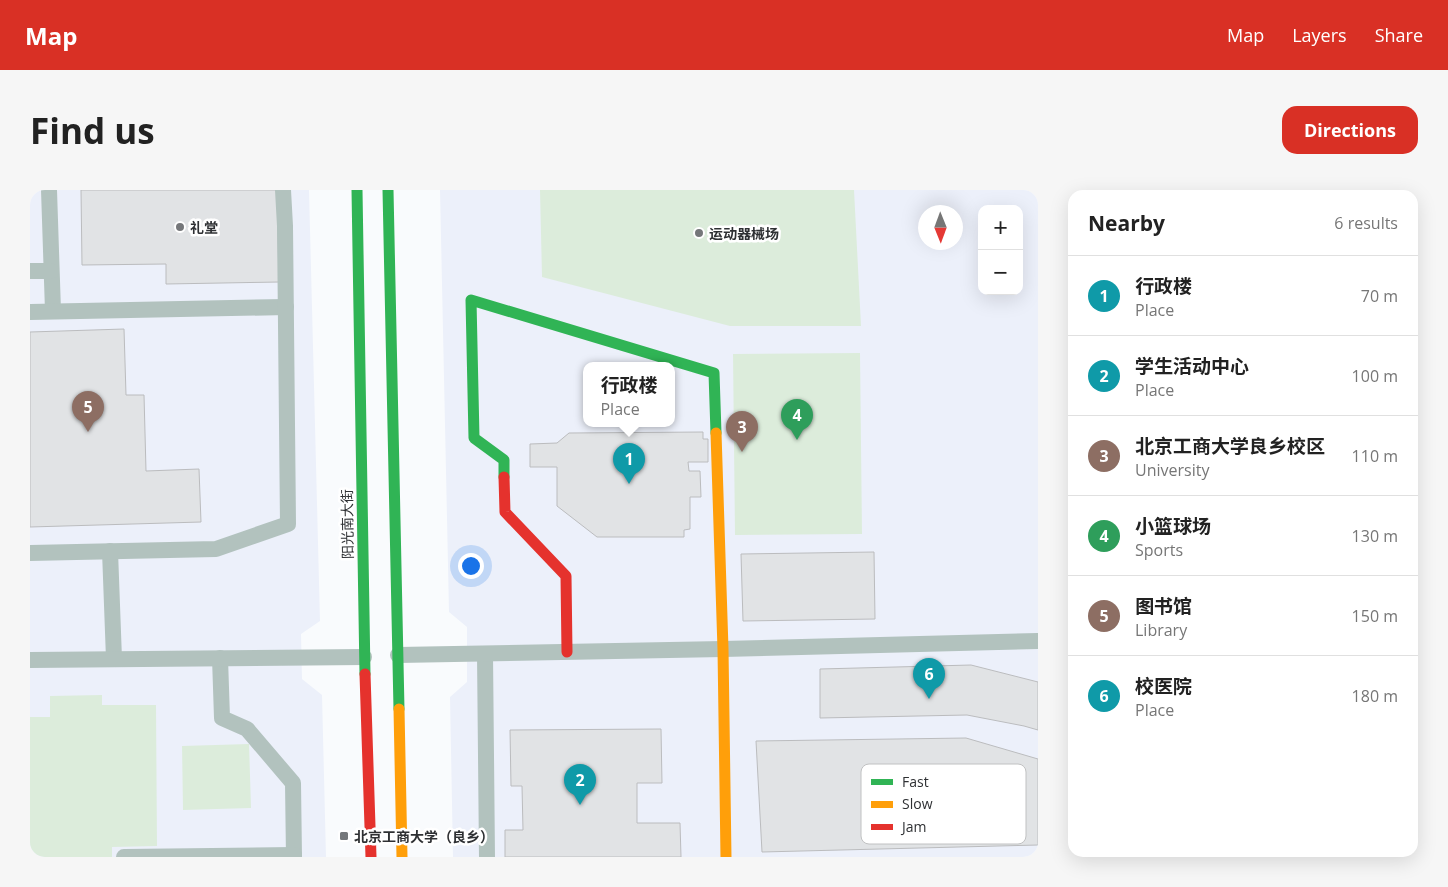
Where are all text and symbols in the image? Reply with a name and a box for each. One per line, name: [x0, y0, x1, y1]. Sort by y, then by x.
text: Map: [25, 19, 77, 52]
text: Map: [1227, 23, 1264, 47]
text: Layers: [1292, 23, 1347, 47]
text: Share: [1375, 23, 1423, 47]
button: Directions: [1282, 106, 1418, 154]
text: Find us: [30, 107, 155, 154]
north arrow: [918, 205, 963, 250]
map controls: [978, 205, 1023, 295]
button: +: [978, 205, 1023, 250]
text: Nearby: [1088, 209, 1165, 237]
text: 6 results: [1334, 212, 1398, 234]
place label: 礼堂: [190, 218, 218, 237]
marker: 礼堂: [174, 221, 186, 233]
place label: 运动器械场: [709, 224, 779, 243]
marker: 运动器械场: [693, 227, 705, 239]
button: −: [978, 250, 1023, 295]
text: 行政楼: [1135, 273, 1192, 299]
text: 1: [1099, 285, 1109, 307]
text: 70 m: [1361, 285, 1398, 307]
text: Place: [1135, 299, 1174, 321]
text: 学生活动中心: [1135, 353, 1249, 379]
popup: [583, 362, 675, 427]
text: 2: [1099, 365, 1109, 387]
text: 100 m: [1352, 365, 1398, 387]
text: 行政楼: [600, 372, 658, 398]
text: Place: [1135, 379, 1174, 401]
pin: 5: [72, 391, 104, 432]
text: Place: [600, 398, 640, 420]
pin: 4: [781, 399, 813, 440]
pin: 3: [726, 411, 758, 452]
text: 北京工商大学良乡校区: [1135, 433, 1325, 459]
pin: 1: [613, 443, 645, 484]
text: 3: [1099, 445, 1109, 467]
text: 110 m: [1352, 445, 1398, 467]
text: University: [1135, 459, 1209, 481]
street label: 阳光南大街: [337, 489, 357, 559]
text: 小篮球场: [1135, 513, 1211, 539]
text: 4: [1099, 525, 1109, 547]
text: 130 m: [1352, 525, 1398, 547]
text: Sports: [1135, 539, 1183, 561]
your location: [458, 553, 484, 579]
text: 图书馆: [1135, 593, 1192, 619]
text: 5: [1099, 605, 1109, 627]
text: 150 m: [1352, 605, 1398, 627]
text: Library: [1135, 619, 1187, 641]
pin: 6: [913, 658, 945, 699]
text: 校医院: [1135, 673, 1192, 699]
text: 6: [1099, 685, 1109, 707]
text: 180 m: [1352, 685, 1398, 707]
text: Place: [1135, 699, 1174, 721]
pin: 2: [564, 764, 596, 805]
legend: [861, 764, 1026, 844]
text: Fast: [902, 772, 929, 791]
text: Slow: [902, 794, 933, 813]
text: Jam: [900, 817, 927, 836]
place label: 北京工商大学（良乡）: [354, 827, 494, 846]
marker: 北京工商大学（良乡）: [338, 830, 350, 842]

